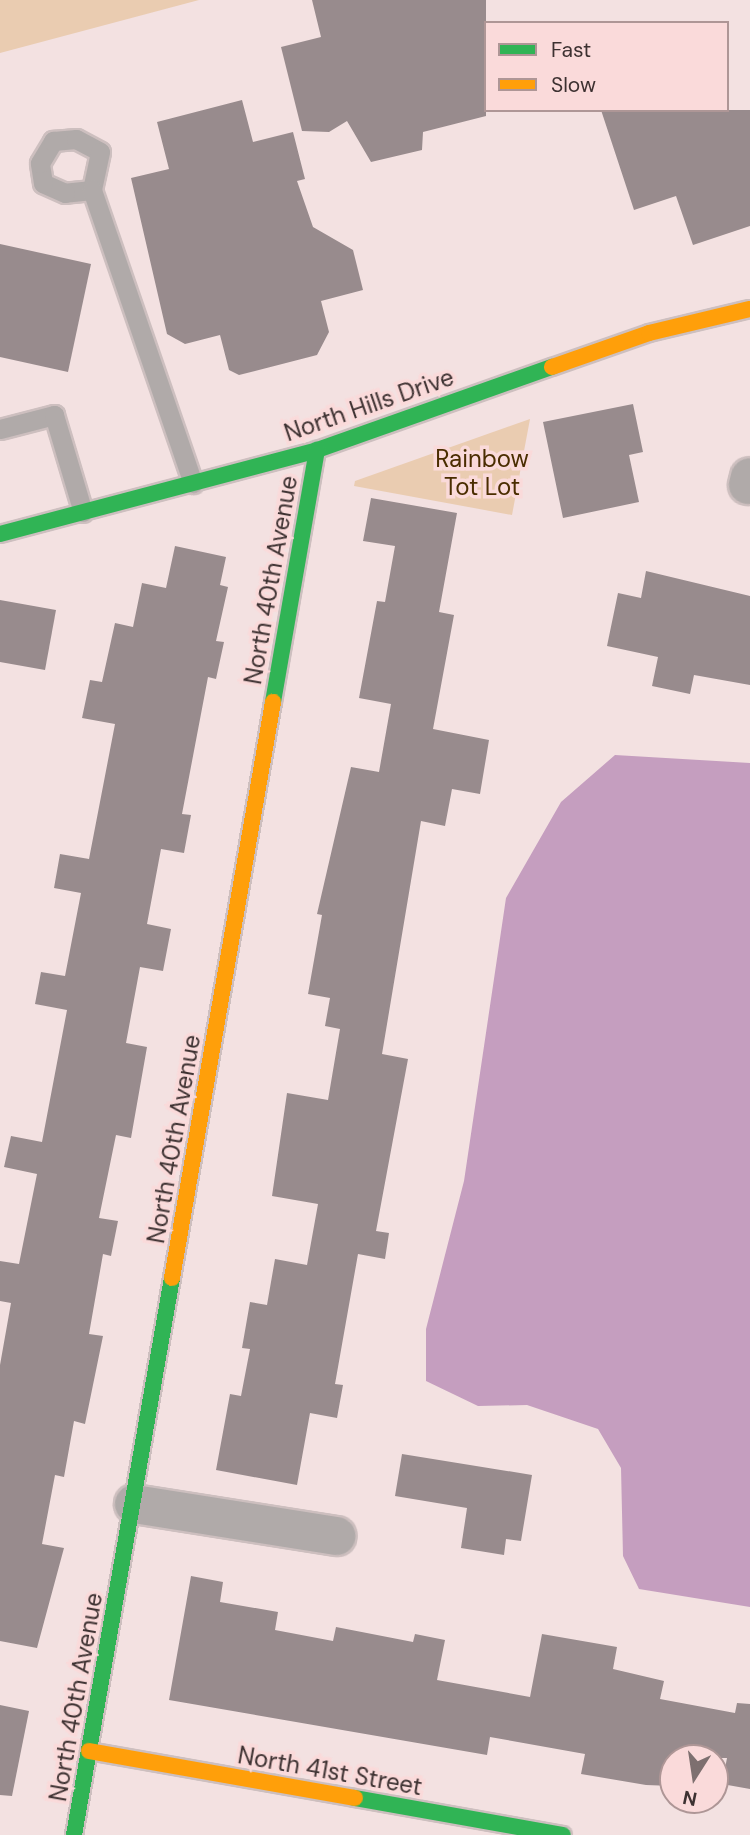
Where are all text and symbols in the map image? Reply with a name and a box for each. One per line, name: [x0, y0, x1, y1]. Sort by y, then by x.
legend: [484, 21, 729, 112]
text: Fast: [551, 36, 591, 64]
text: Slow: [551, 71, 596, 99]
street label: North Hills Drive: [280, 363, 458, 447]
park label: Rainbow Tot Lot: [435, 445, 529, 501]
street label: North 40th Avenue: [238, 473, 304, 687]
street label: North 40th Avenue: [141, 1032, 207, 1246]
street label: North 40th Avenue: [43, 1590, 109, 1804]
street label: North 41st Street: [236, 1741, 424, 1801]
north arrow: [659, 1744, 729, 1814]
text: N: [681, 1784, 699, 1812]

